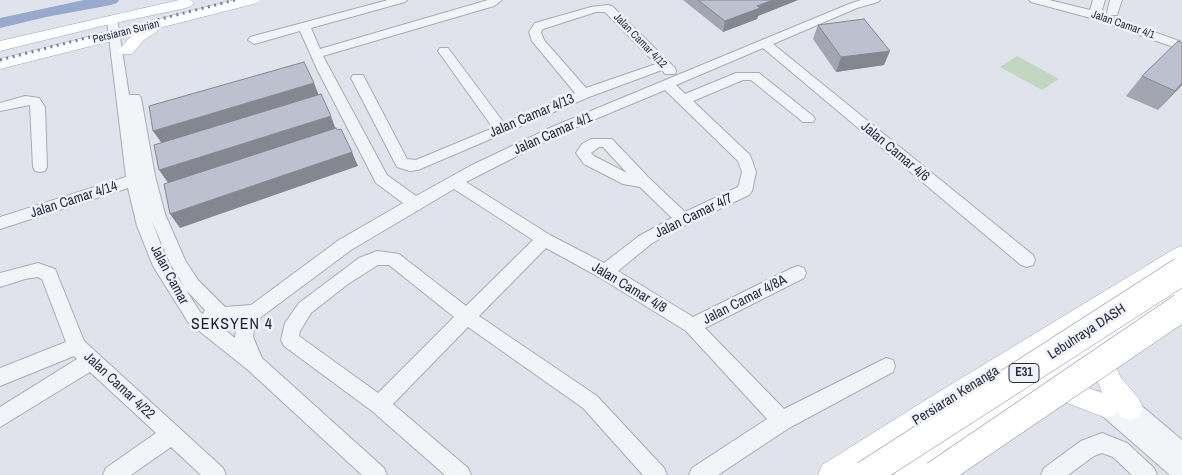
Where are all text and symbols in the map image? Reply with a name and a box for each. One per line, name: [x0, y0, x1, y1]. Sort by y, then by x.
street label: Jalan Camar 4/1: [1090, 8, 1156, 42]
street label: Jalan Camar 4/12: [611, 11, 669, 71]
street label: Persiaran Surian: [91, 17, 161, 47]
street label: Jalan Camar 4/13: [487, 91, 577, 141]
street label: Jalan Camar 4/1: [511, 109, 595, 159]
street label: Jalan Camar 4/6: [857, 118, 933, 186]
street label: Jalan Camar 4/14: [28, 178, 120, 222]
street label: Jalan Camar 4/7: [652, 190, 736, 242]
street label: Jalan Camar: [146, 242, 192, 308]
street label: Jalan Camar 4/8: [589, 259, 669, 317]
street label: Jalan Camar 4/8A: [700, 272, 790, 328]
street label: Lebuhraya DASH: [1045, 301, 1129, 363]
district label: SEKSYEN 4: [190, 315, 274, 335]
street label: Jalan Camar 4/22: [80, 349, 158, 423]
street label: Persiaran Kenanga: [910, 363, 1002, 429]
road number: E31: [1009, 363, 1039, 382]

